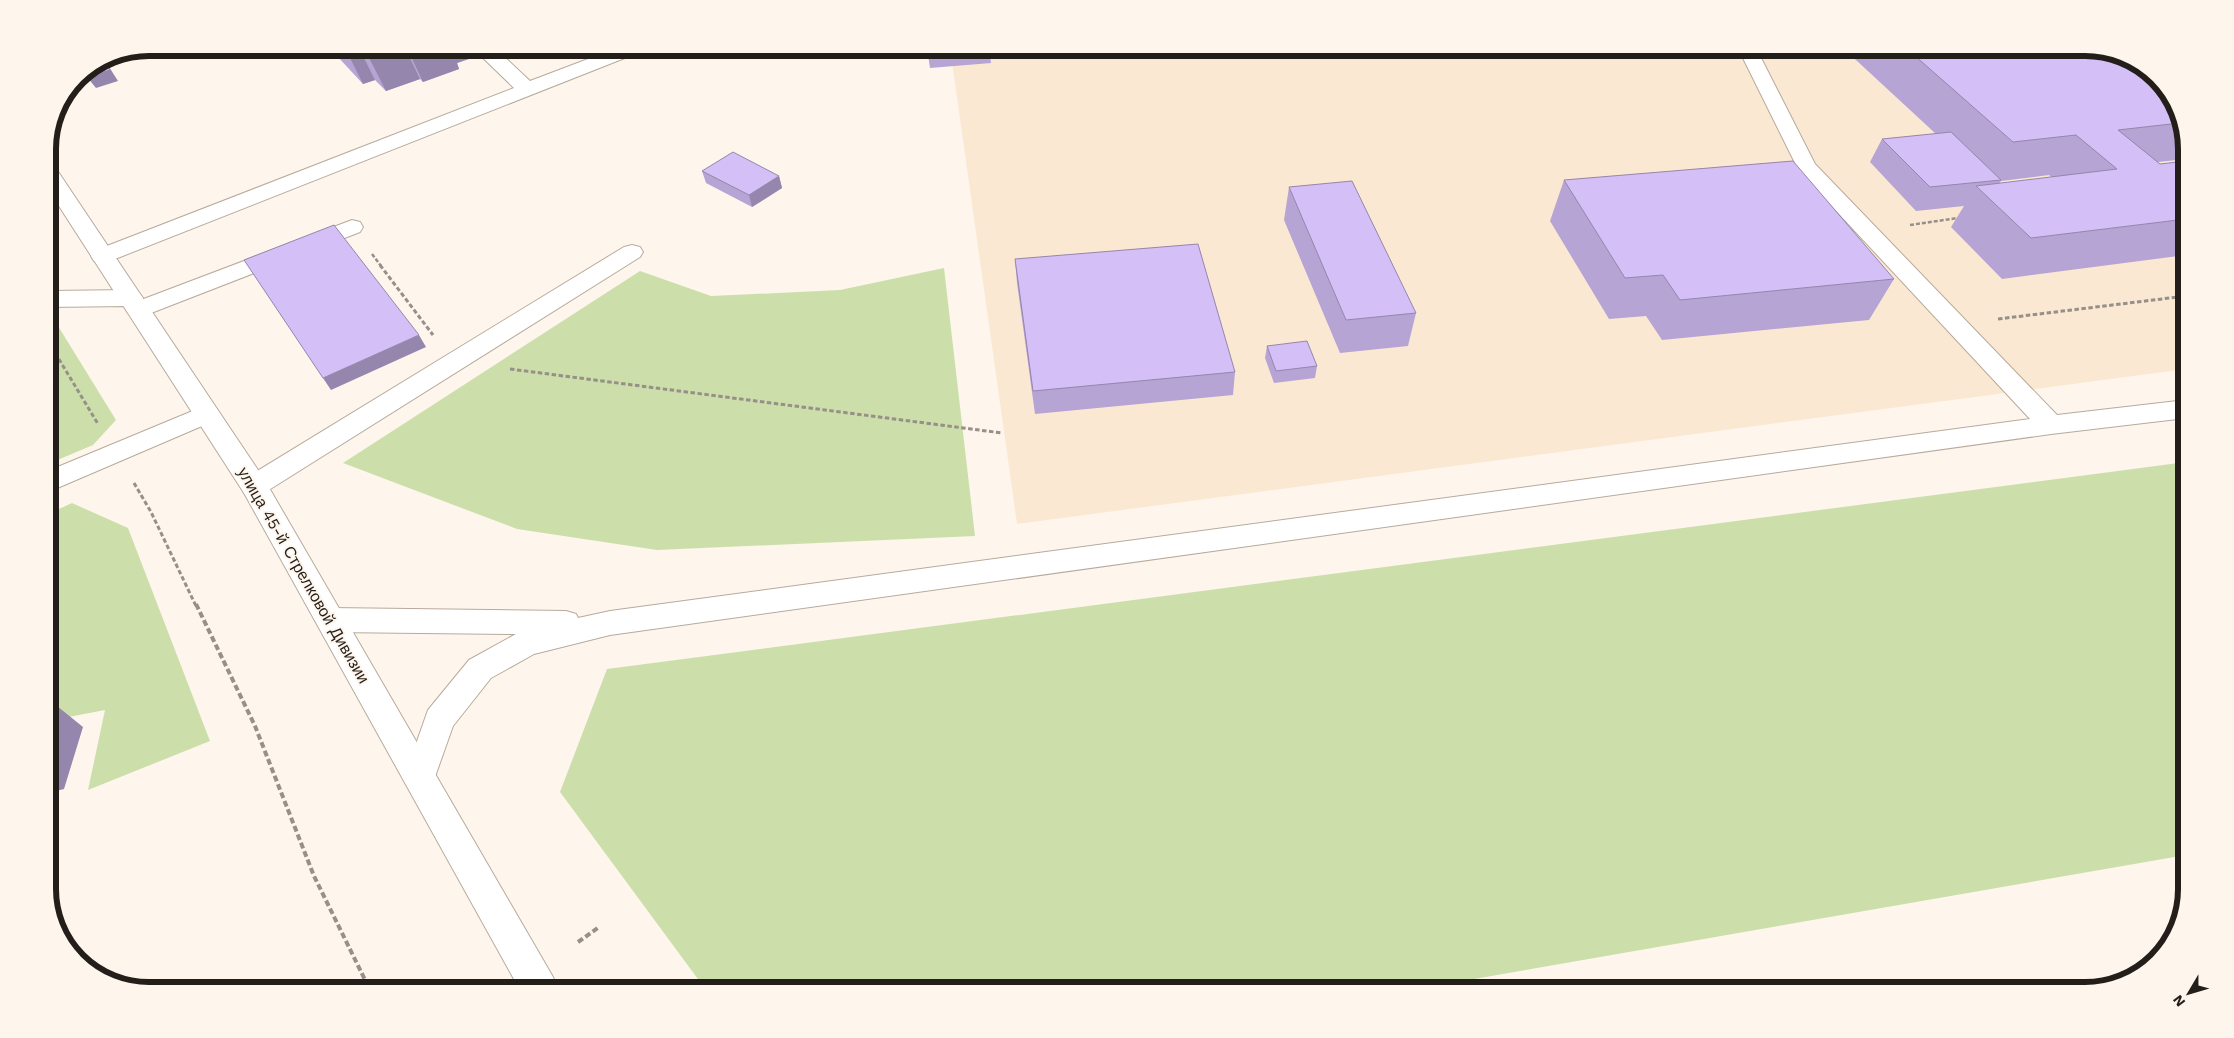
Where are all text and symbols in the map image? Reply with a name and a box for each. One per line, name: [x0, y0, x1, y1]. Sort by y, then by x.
street label: улица 45-й Стрелковой Дивизии: [234, 464, 373, 687]
north arrow: [2164, 968, 2214, 1018]
text: N: [2169, 992, 2188, 1010]

